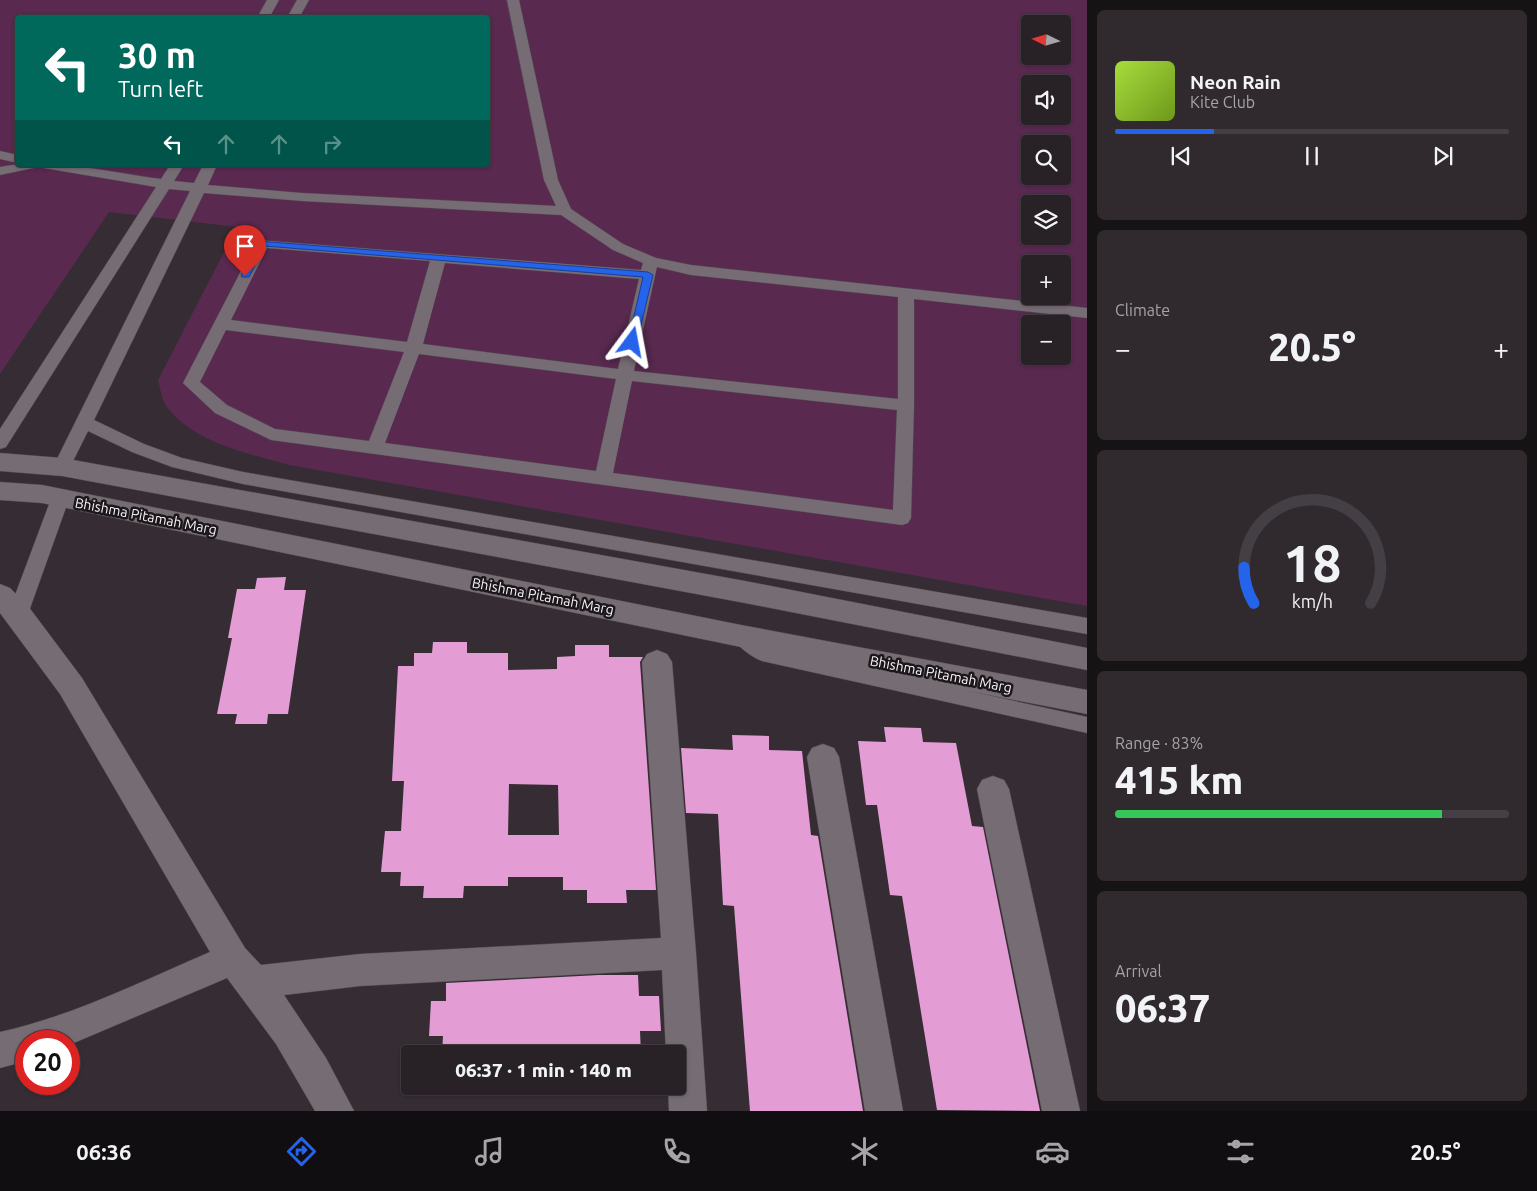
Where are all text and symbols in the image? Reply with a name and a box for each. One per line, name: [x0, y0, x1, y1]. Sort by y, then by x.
north arrow: [1021, 15, 1071, 65]
map controls: [1021, 15, 1071, 365]
icon: left: [35, 35, 100, 100]
text: 30 m: [118, 35, 196, 75]
text: Neon Rain: [1190, 71, 1281, 93]
button: sound: [1021, 75, 1071, 125]
text: Turn left: [118, 76, 203, 101]
text: Kite Club: [1190, 93, 1255, 111]
icon: left: [159, 130, 187, 158]
icon: ahead: [212, 130, 240, 158]
icon: ahead: [265, 130, 293, 158]
icon: right: [318, 130, 346, 158]
button: search: [1021, 135, 1071, 185]
icon: previous: [1167, 142, 1195, 170]
icon: pause: [1298, 142, 1326, 170]
icon: next: [1429, 142, 1457, 170]
button: layers: [1021, 195, 1071, 245]
pin: [224, 225, 266, 276]
icon: arrive: [231, 232, 259, 260]
button: +: [1021, 255, 1071, 305]
text: Climate: [1115, 301, 1170, 319]
position arrow: [605, 315, 657, 367]
button: −: [1021, 315, 1071, 365]
text: 20.5°: [1268, 326, 1356, 368]
text: −: [1115, 333, 1131, 364]
text: +: [1493, 333, 1509, 364]
street label: Bhishma Pitamah Marg: [74, 494, 218, 538]
text: 18: [1283, 534, 1341, 592]
street label: Bhishma Pitamah Marg: [471, 574, 615, 618]
text: km/h: [1291, 591, 1333, 611]
street label: Bhishma Pitamah Marg: [869, 652, 1013, 696]
text: Range · 83%: [1115, 734, 1203, 752]
text: 415 km: [1115, 759, 1243, 801]
text: Arrival: [1115, 962, 1162, 980]
text: 06:37: [1115, 987, 1210, 1029]
speed limit sign: 20: [15, 1030, 80, 1095]
text: 06:37 · 1 min · 140 m: [455, 1059, 632, 1081]
icon: directions: [284, 1134, 319, 1169]
icon: music: [472, 1134, 507, 1169]
icon: phone: [659, 1134, 694, 1169]
icon: climate: [847, 1134, 882, 1169]
icon: car: [1035, 1134, 1070, 1169]
icon: filters: [1223, 1134, 1258, 1169]
text: 06:36: [76, 1139, 131, 1164]
text: 20.5°: [1410, 1139, 1461, 1164]

